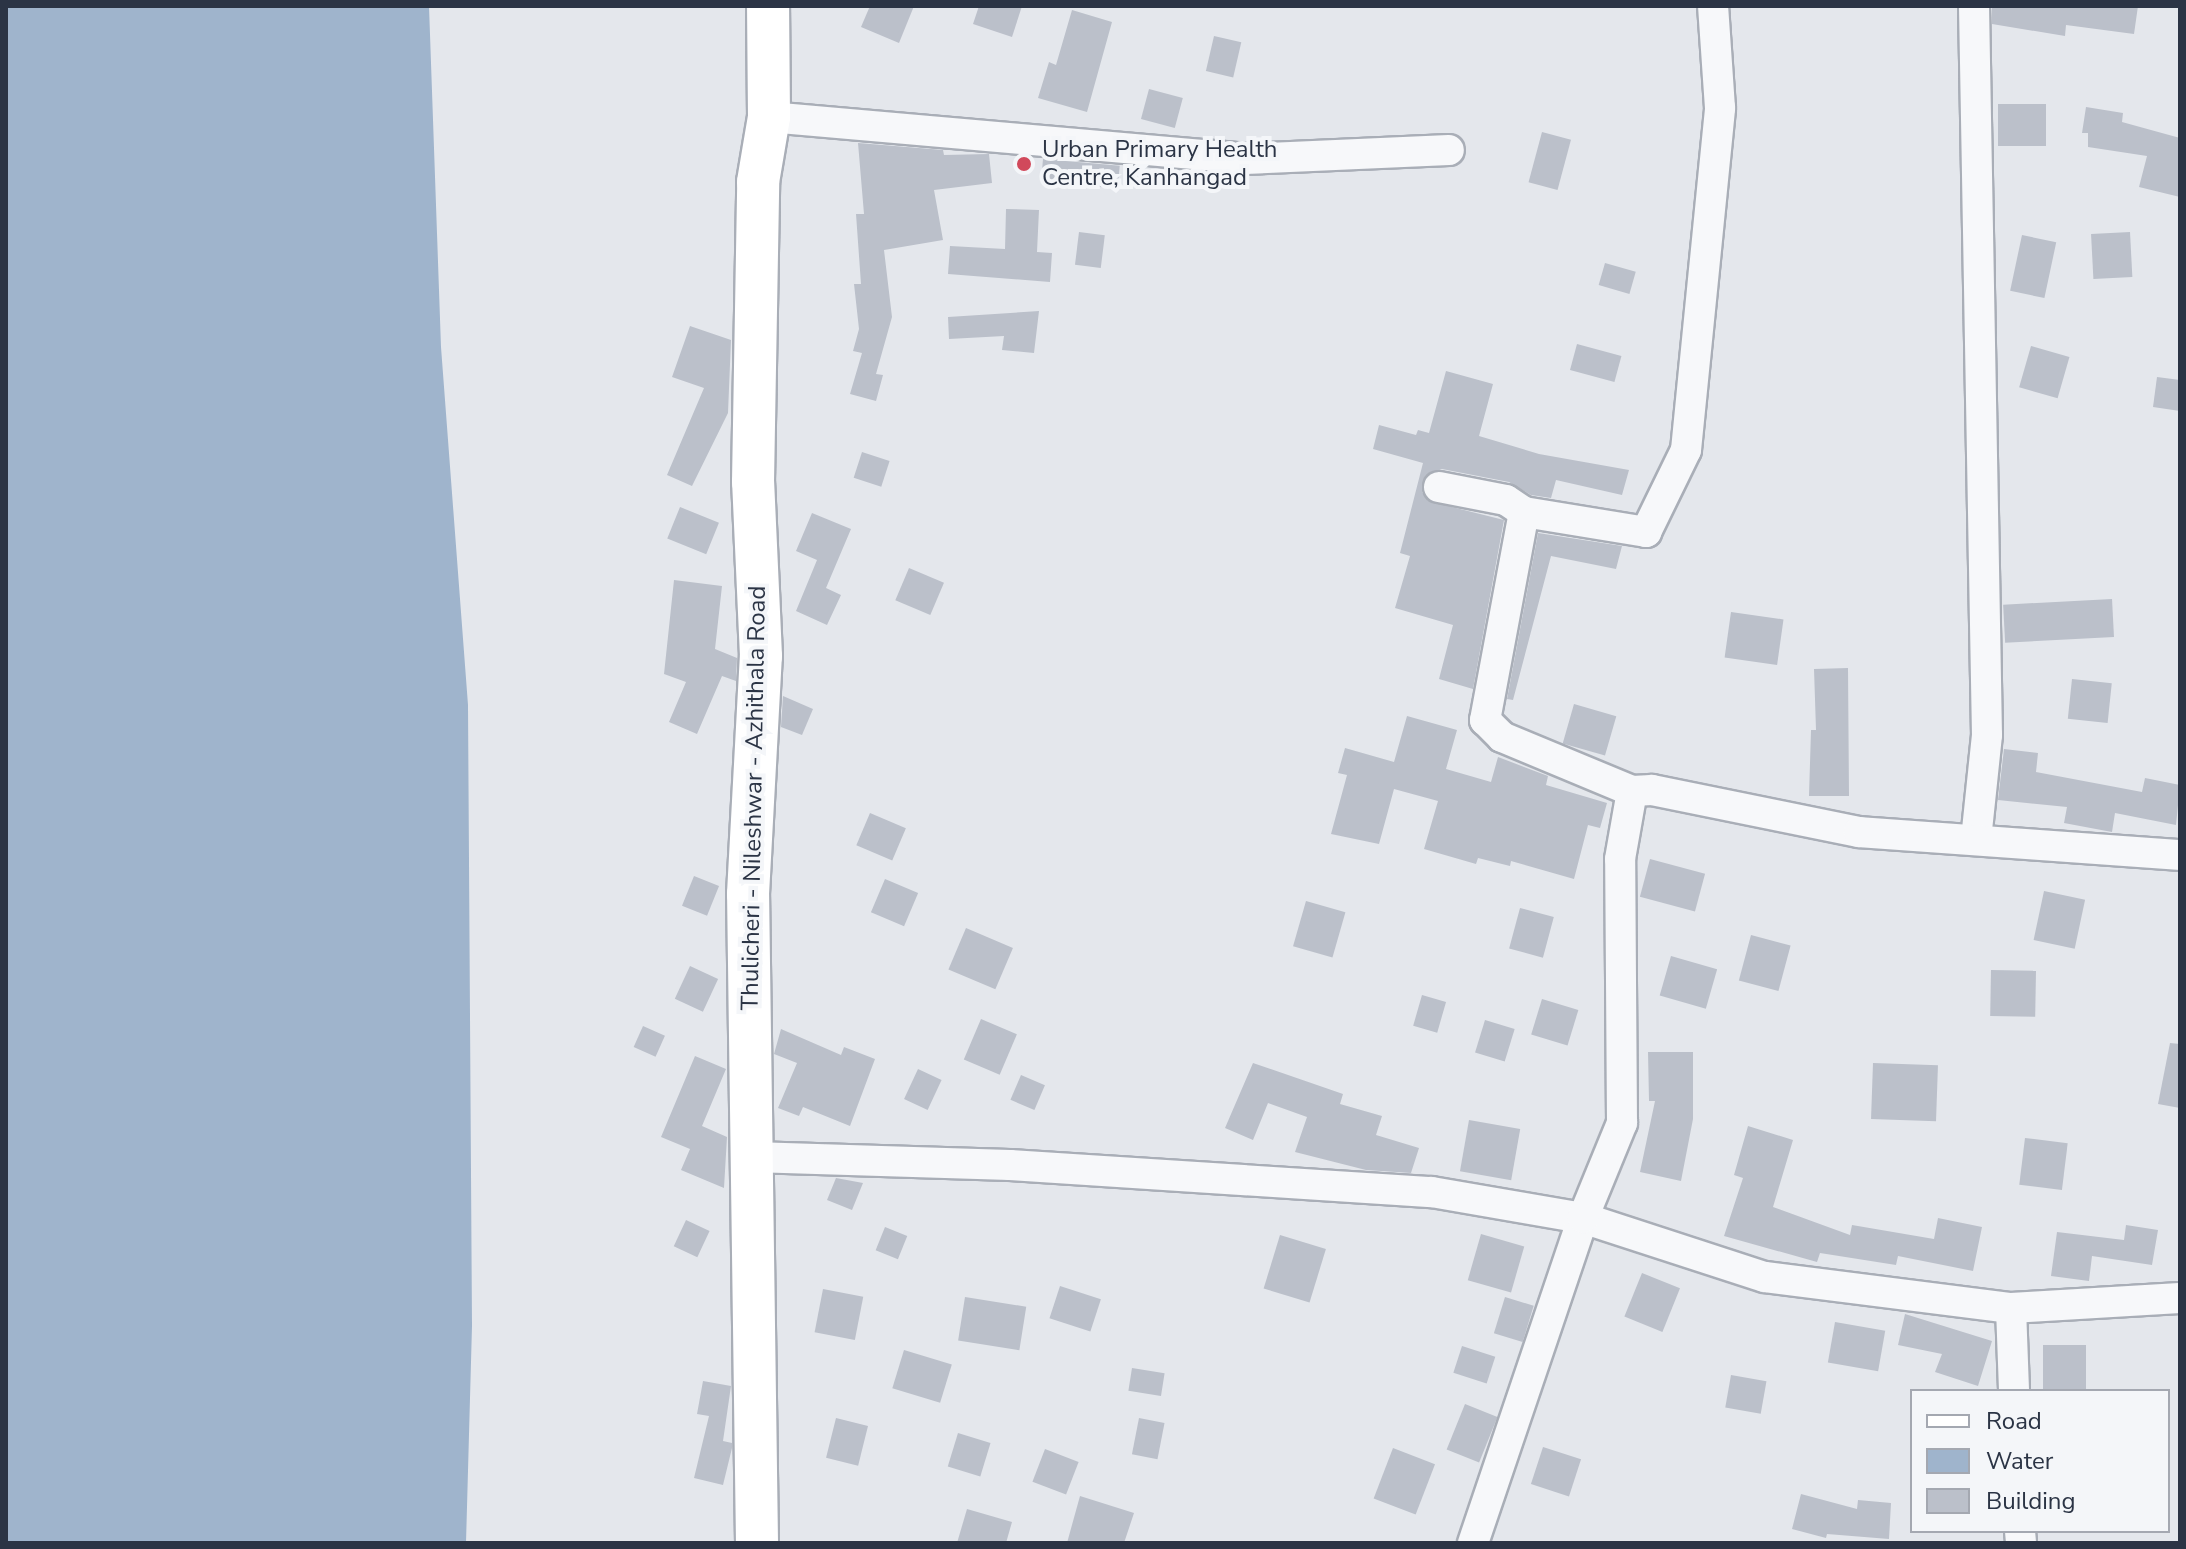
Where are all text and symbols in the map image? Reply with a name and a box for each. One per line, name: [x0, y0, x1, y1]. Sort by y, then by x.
place label: Urban Primary Health Centre, Kanhangad: [1042, 136, 1277, 192]
marker: Urban Primary Health Centre, Kanhangad: [1013, 153, 1035, 175]
street label: Thulicheri - Nileshwar - Azhithala Road: [736, 585, 772, 1011]
legend: [1910, 1389, 2170, 1533]
text: Road: [1986, 1405, 2042, 1437]
text: Water: [1986, 1445, 2053, 1477]
text: Building: [1986, 1485, 2076, 1517]

